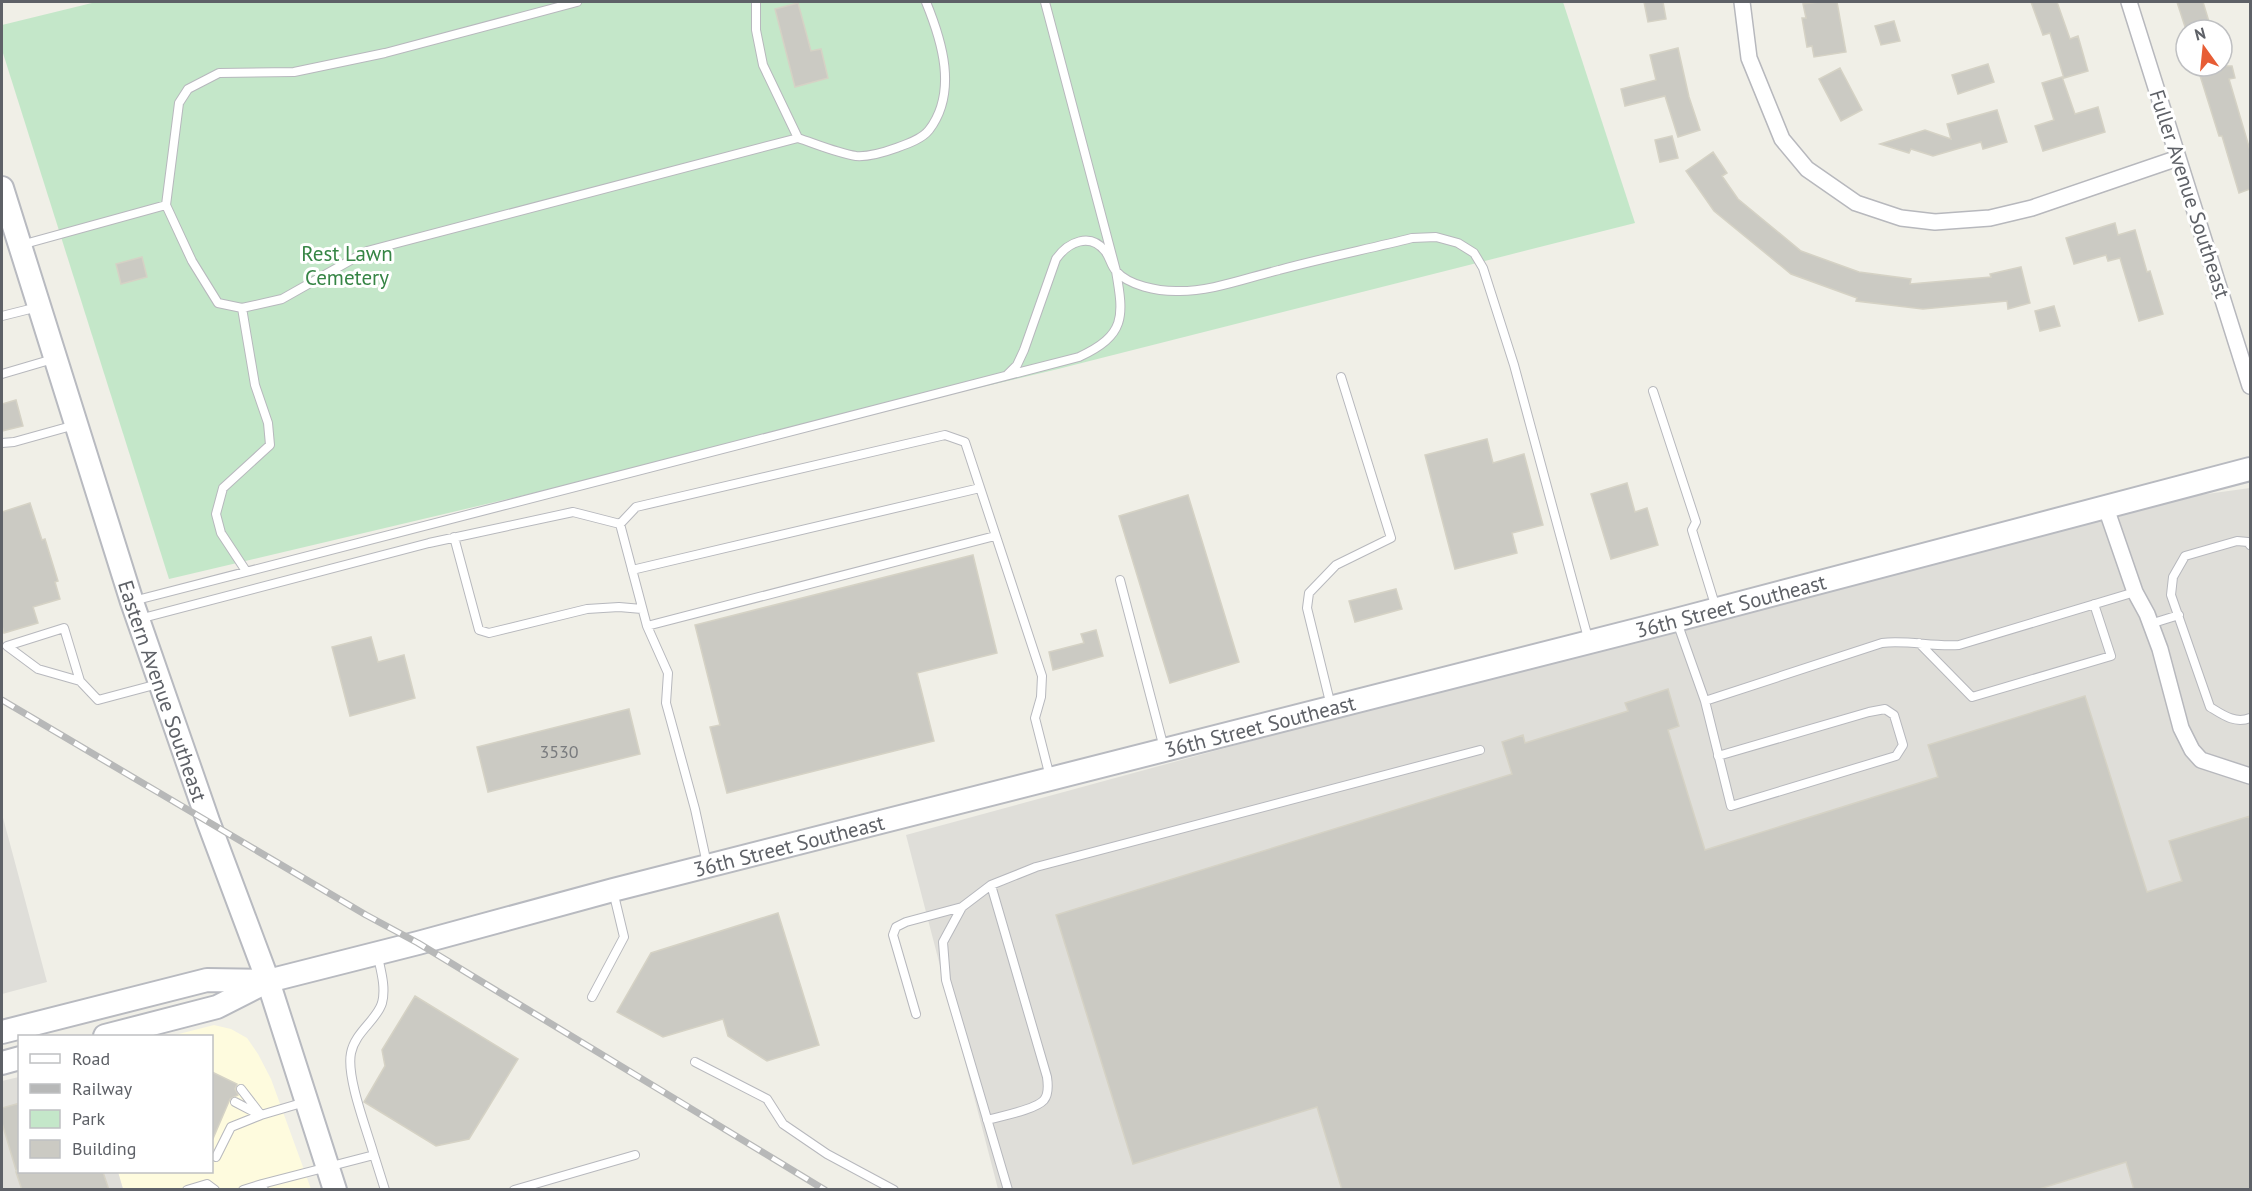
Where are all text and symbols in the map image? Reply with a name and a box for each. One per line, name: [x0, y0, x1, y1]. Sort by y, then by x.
north arrow: [2174, 18, 2234, 78]
text: N: [2192, 22, 2208, 45]
street label: Fuller Avenue Southeast: [2144, 86, 2236, 302]
park label: Rest Lawn Cemetery: [301, 240, 393, 291]
street label: 36th Street Southeast: [1633, 568, 1829, 643]
street label: Eastern Avenue Southeast: [112, 577, 214, 805]
street label: 36th Street Southeast: [1161, 689, 1358, 763]
house number: 3530: [539, 740, 579, 763]
street label: 36th Street Southeast: [690, 808, 887, 883]
legend: [18, 1035, 213, 1173]
text: Road: [72, 1047, 110, 1070]
text: Railway: [72, 1077, 133, 1100]
text: Park: [72, 1107, 105, 1130]
text: Building: [72, 1137, 136, 1160]

